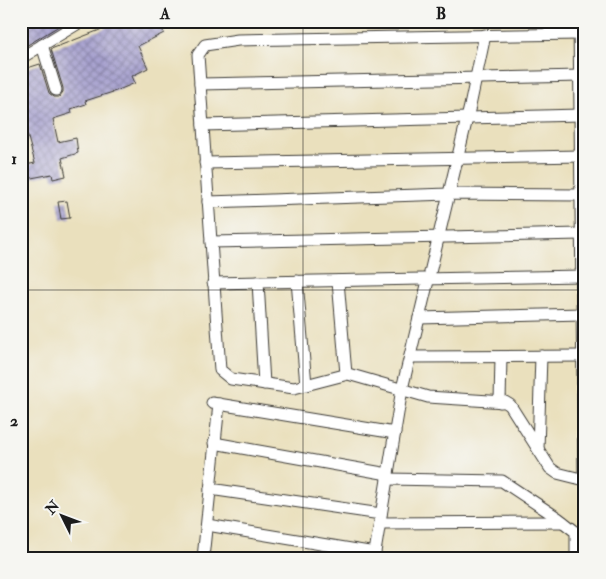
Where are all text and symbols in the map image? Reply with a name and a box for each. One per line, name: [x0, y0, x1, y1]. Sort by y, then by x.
text: A: [159, 4, 171, 24]
text: B: [436, 4, 446, 24]
text: 1: [11, 149, 17, 169]
text: 2: [10, 411, 18, 431]
north arrow: [38, 492, 88, 542]
text: N: [42, 497, 64, 519]

